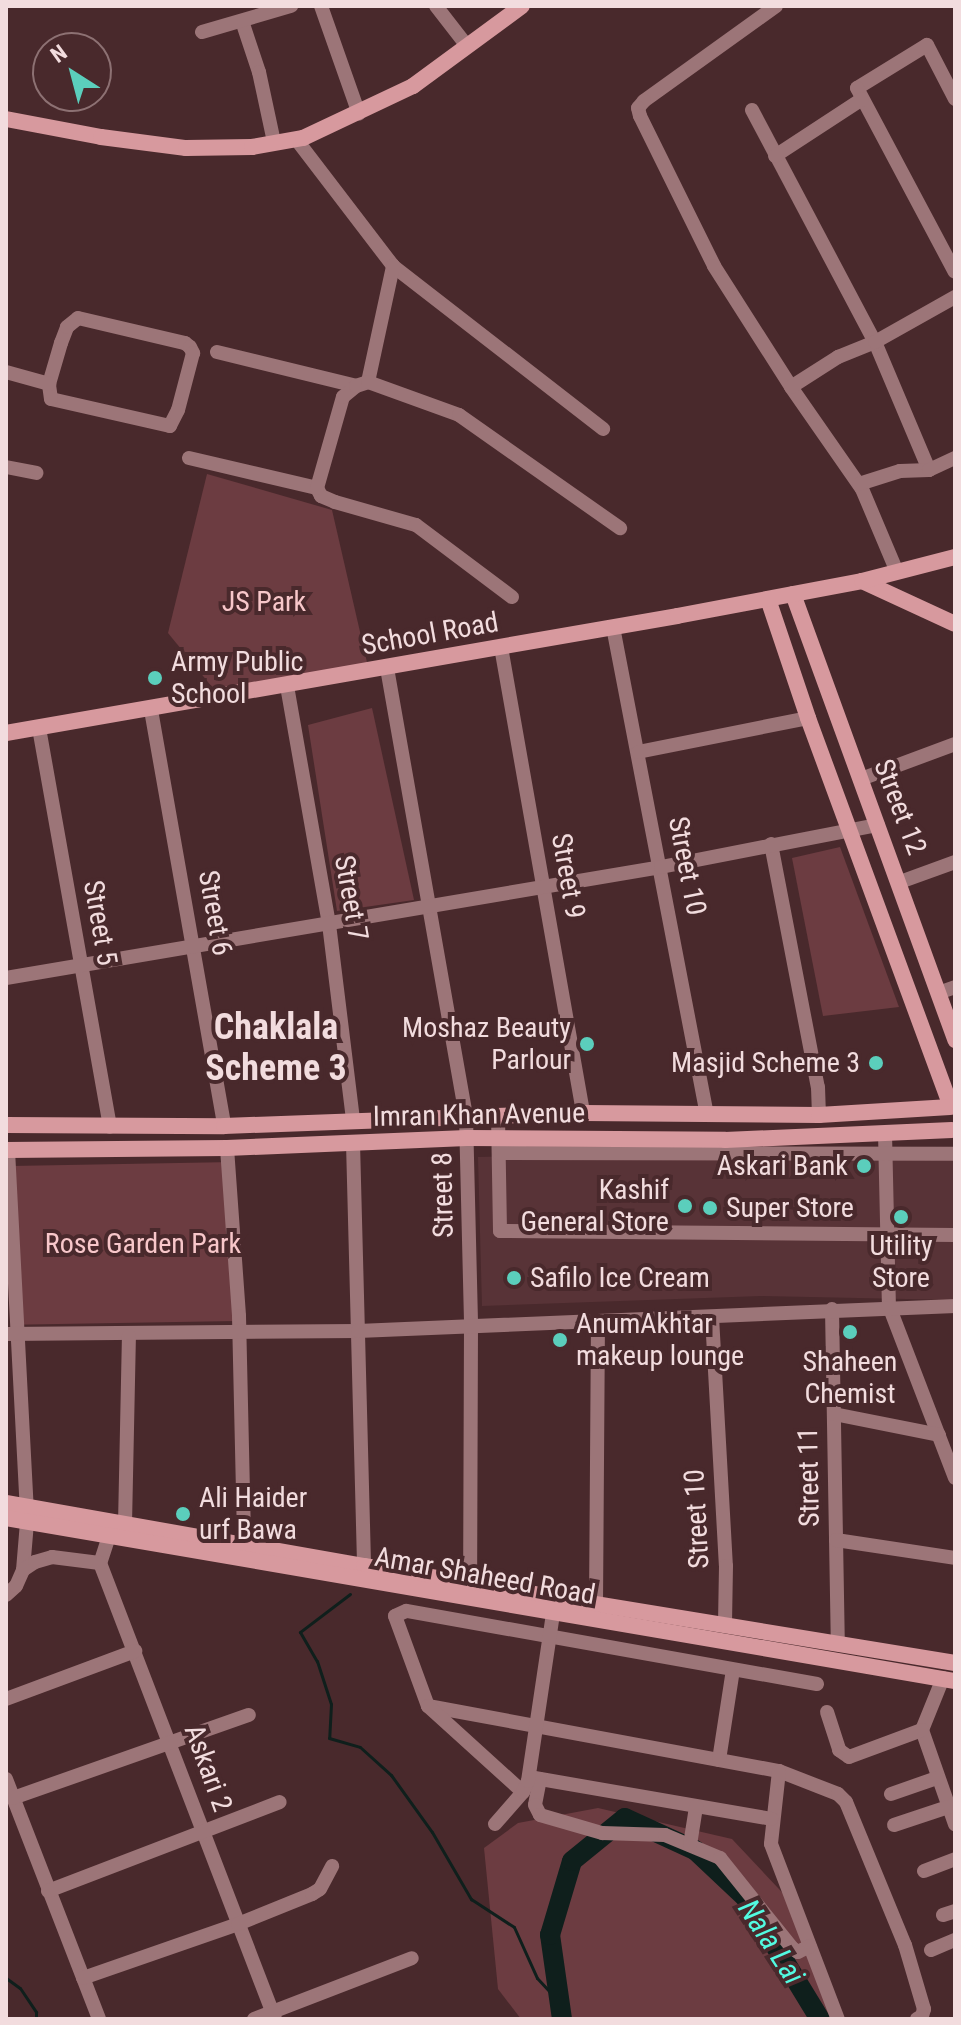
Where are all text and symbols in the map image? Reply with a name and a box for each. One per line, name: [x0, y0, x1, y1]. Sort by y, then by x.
north arrow: [32, 32, 112, 112]
text: N: [46, 40, 72, 68]
park label: JS Park: [222, 585, 306, 619]
street label: School Road: [359, 605, 501, 663]
place label: Army Public School: [171, 645, 303, 711]
marker: Army Public School: [146, 669, 164, 687]
street label: Street 12: [866, 754, 934, 860]
street label: Street 10: [661, 814, 713, 918]
street label: Street 9: [544, 831, 592, 921]
street label: Street 7: [327, 853, 375, 943]
street label: Street 6: [191, 868, 239, 958]
street label: Street 5: [76, 878, 124, 968]
district label: Chaklala Scheme 3: [205, 1005, 347, 1090]
place label: Moshaz Beauty Parlour: [402, 1011, 571, 1077]
marker: Moshaz Beauty Parlour: [578, 1035, 596, 1053]
place label: Masjid Scheme 3: [671, 1046, 860, 1080]
marker: Masjid Scheme 3: [867, 1054, 885, 1072]
street label: Imran Khan Avenue: [373, 1096, 585, 1134]
place label: Askari Bank: [717, 1149, 848, 1183]
street label: Street 8: [425, 1152, 461, 1238]
marker: Askari Bank: [855, 1157, 873, 1175]
place label: Kashif General Store: [520, 1173, 669, 1239]
place label: Super Store: [726, 1191, 854, 1225]
marker: Kashif General Store: [676, 1197, 694, 1215]
marker: Super Store: [701, 1199, 719, 1217]
marker: Utility Store: [892, 1208, 910, 1226]
park label: Rose Garden Park: [45, 1227, 241, 1261]
place label: Utility Store: [869, 1229, 933, 1295]
place label: Safilo Ice Cream: [530, 1261, 710, 1295]
marker: Safilo Ice Cream: [505, 1269, 523, 1287]
place label: AnumAkhtar makeup lounge: [576, 1307, 744, 1373]
marker: Shaheen Chemist: [841, 1323, 859, 1341]
marker: AnumAkhtar makeup lounge: [551, 1331, 569, 1349]
place label: Shaheen Chemist: [803, 1345, 897, 1411]
street label: Street 11: [791, 1427, 827, 1527]
street label: Street 10: [678, 1468, 716, 1570]
place label: Ali Haider urf Bawa: [199, 1481, 307, 1547]
marker: Ali Haider urf Bawa: [174, 1505, 192, 1523]
street label: Amar Shaheed Road: [372, 1540, 598, 1612]
street label: Askari 2: [177, 1720, 239, 1816]
water label: Nala Lai: [730, 1893, 812, 1991]

